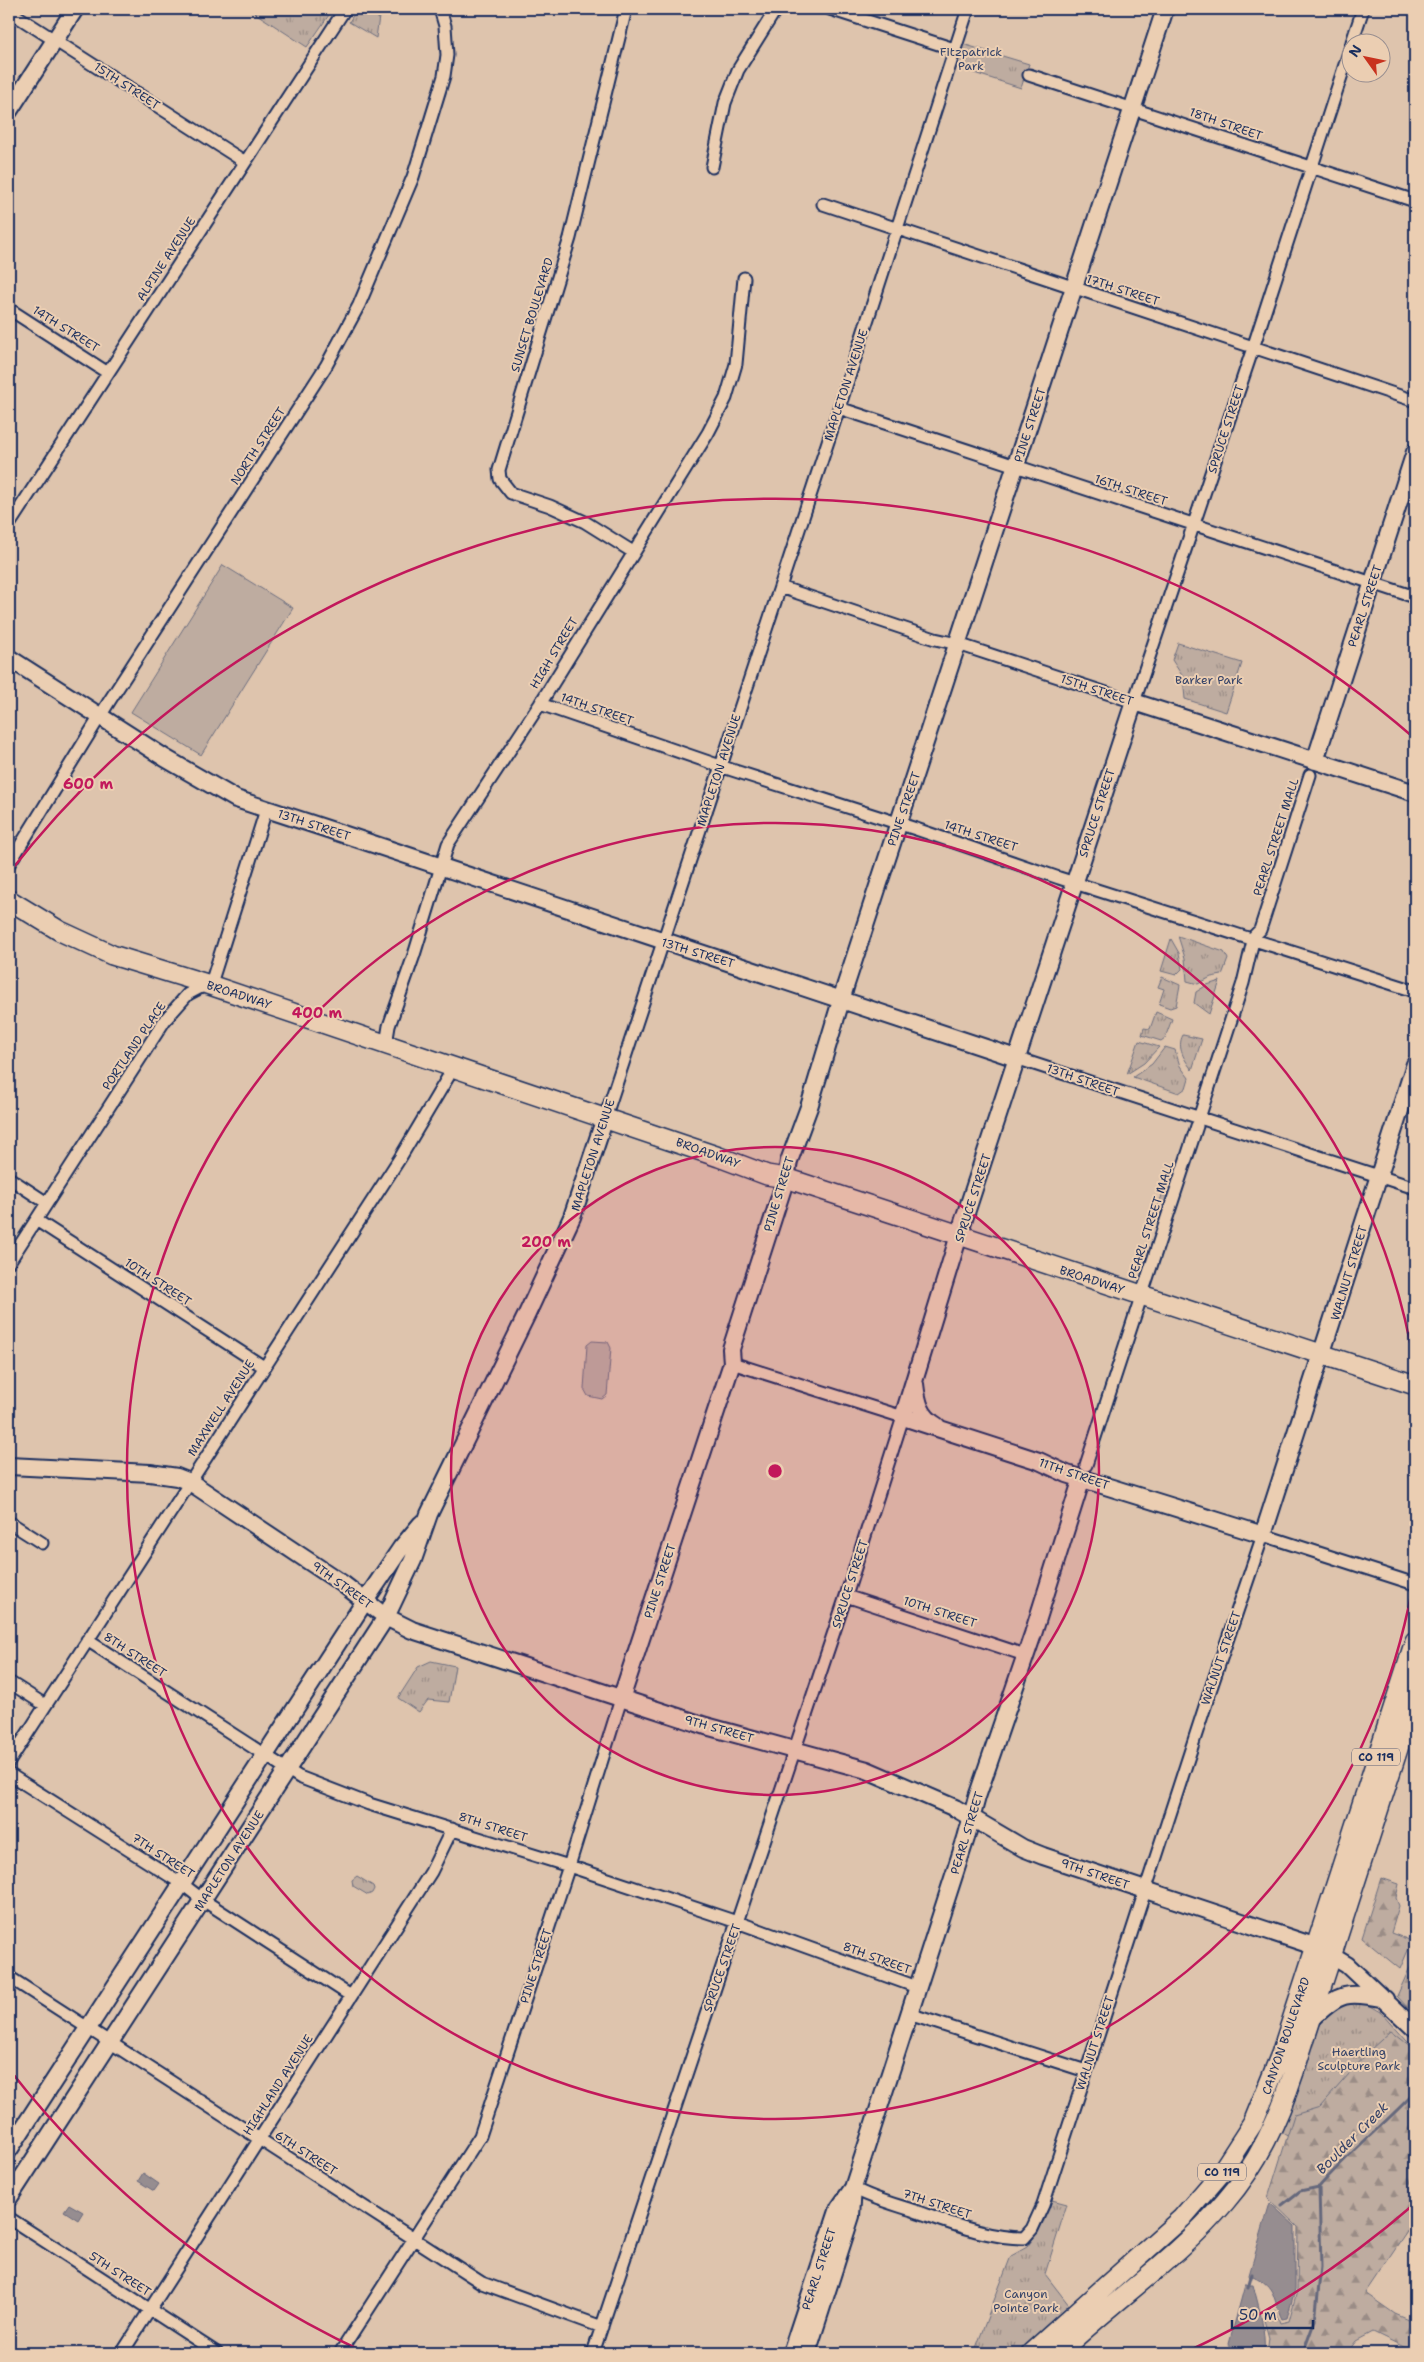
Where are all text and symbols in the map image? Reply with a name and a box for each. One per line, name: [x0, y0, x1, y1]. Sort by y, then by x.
north arrow: [1342, 32, 1392, 82]
text: N: [1345, 41, 1366, 60]
park label: Fitzpatrick Park: [940, 44, 1002, 74]
street label: 15TH STREET: [91, 59, 164, 114]
street label: 18TH STREET: [1187, 104, 1265, 144]
street label: ALPINE AVENUE: [133, 214, 199, 304]
street label: SUNSET BOULEVARD: [507, 256, 557, 374]
street label: 17TH STREET: [1084, 271, 1162, 310]
street label: 14TH STREET: [30, 302, 103, 356]
street label: MAPLETON AVENUE: [820, 327, 872, 443]
street label: SPRUCE STREET: [1204, 382, 1248, 476]
street label: PINE STREET: [1010, 385, 1050, 465]
street label: NORTH STREET: [227, 404, 289, 488]
street label: 16TH STREET: [1093, 471, 1170, 509]
street label: PEARL STREET: [1344, 562, 1386, 649]
street label: HIGH STREET: [526, 614, 582, 692]
street label: 15TH STREET: [1059, 671, 1136, 709]
park label: Barker Park: [1175, 672, 1243, 688]
street label: 14TH STREET: [558, 689, 636, 729]
street label: MAPLETON AVENUE: [693, 712, 745, 828]
street label: SPRUCE STREET: [1075, 766, 1119, 860]
street label: PINE STREET: [884, 769, 924, 848]
text: 600 m: [63, 774, 113, 794]
street label: PEARL STREET MALL: [1249, 776, 1303, 898]
street label: 13TH STREET: [275, 806, 353, 845]
street label: 14TH STREET: [942, 817, 1020, 856]
street label: 13TH STREET: [659, 934, 737, 972]
street label: BROADWAY: [204, 977, 274, 1013]
street label: PORTLAND PLACE: [98, 999, 170, 1093]
text: 400 m: [292, 1003, 342, 1023]
street label: 13TH STREET: [1044, 1060, 1122, 1100]
street label: MAPLETON AVENUE: [567, 1097, 619, 1213]
street label: BROADWAY: [674, 1134, 743, 1172]
street label: SPRUCE STREET: [951, 1151, 995, 1245]
street label: PINE STREET: [760, 1154, 798, 1234]
street label: PEARL STREET MALL: [1124, 1159, 1178, 1281]
street label: WALNUT STREET: [1327, 1223, 1371, 1323]
text: 200 m: [521, 1232, 571, 1252]
street label: 10TH STREET: [122, 1254, 195, 1310]
street label: BROADWAY: [1057, 1262, 1127, 1298]
street label: MAXWELL AVENUE: [184, 1357, 258, 1459]
street label: 11TH STREET: [1037, 1454, 1112, 1494]
centre of rings: [766, 1462, 784, 1480]
street label: SPRUCE STREET: [828, 1537, 872, 1631]
street label: PINE STREET: [640, 1541, 680, 1621]
street label: 9TH STREET: [308, 1557, 376, 1613]
street label: 10TH STREET: [901, 1593, 979, 1632]
street label: WALNUT STREET: [1197, 1608, 1245, 1707]
street label: 8TH STREET: [101, 1629, 170, 1682]
street label: 9TH STREET: [682, 1711, 756, 1747]
road number: CO 119: [1352, 1748, 1400, 1765]
street label: PEARL STREET: [947, 1789, 987, 1876]
street label: MAPLETON AVENUE: [190, 1808, 268, 1914]
street label: 8TH STREET: [456, 1808, 530, 1846]
street label: 7TH STREET: [129, 1830, 198, 1883]
street label: 9TH STREET: [1059, 1855, 1132, 1893]
street label: SPRUCE STREET: [699, 1921, 745, 2014]
street label: PINE STREET: [516, 1926, 556, 2006]
street label: 8TH STREET: [841, 1938, 914, 1978]
street label: CANYON BOULEVARD: [1258, 1975, 1314, 2097]
street label: WALNUT STREET: [1072, 1993, 1118, 2092]
street label: HIGHLAND AVENUE: [239, 2031, 317, 2139]
park label: Haertling Sculpture Park: [1318, 2044, 1401, 2074]
water label: Boulder Creek: [1312, 2098, 1392, 2178]
street label: 6TH STREET: [272, 2127, 341, 2179]
road number: CO 119: [1198, 2164, 1246, 2180]
street label: 7TH STREET: [900, 2185, 974, 2223]
street label: PEARL STREET: [798, 2225, 840, 2312]
street label: 5TH STREET: [86, 2248, 155, 2300]
park label: Canyon Pointe Park: [993, 2286, 1059, 2316]
scale bar: [1232, 2297, 1313, 2329]
text: 50 m: [1239, 2305, 1277, 2325]

